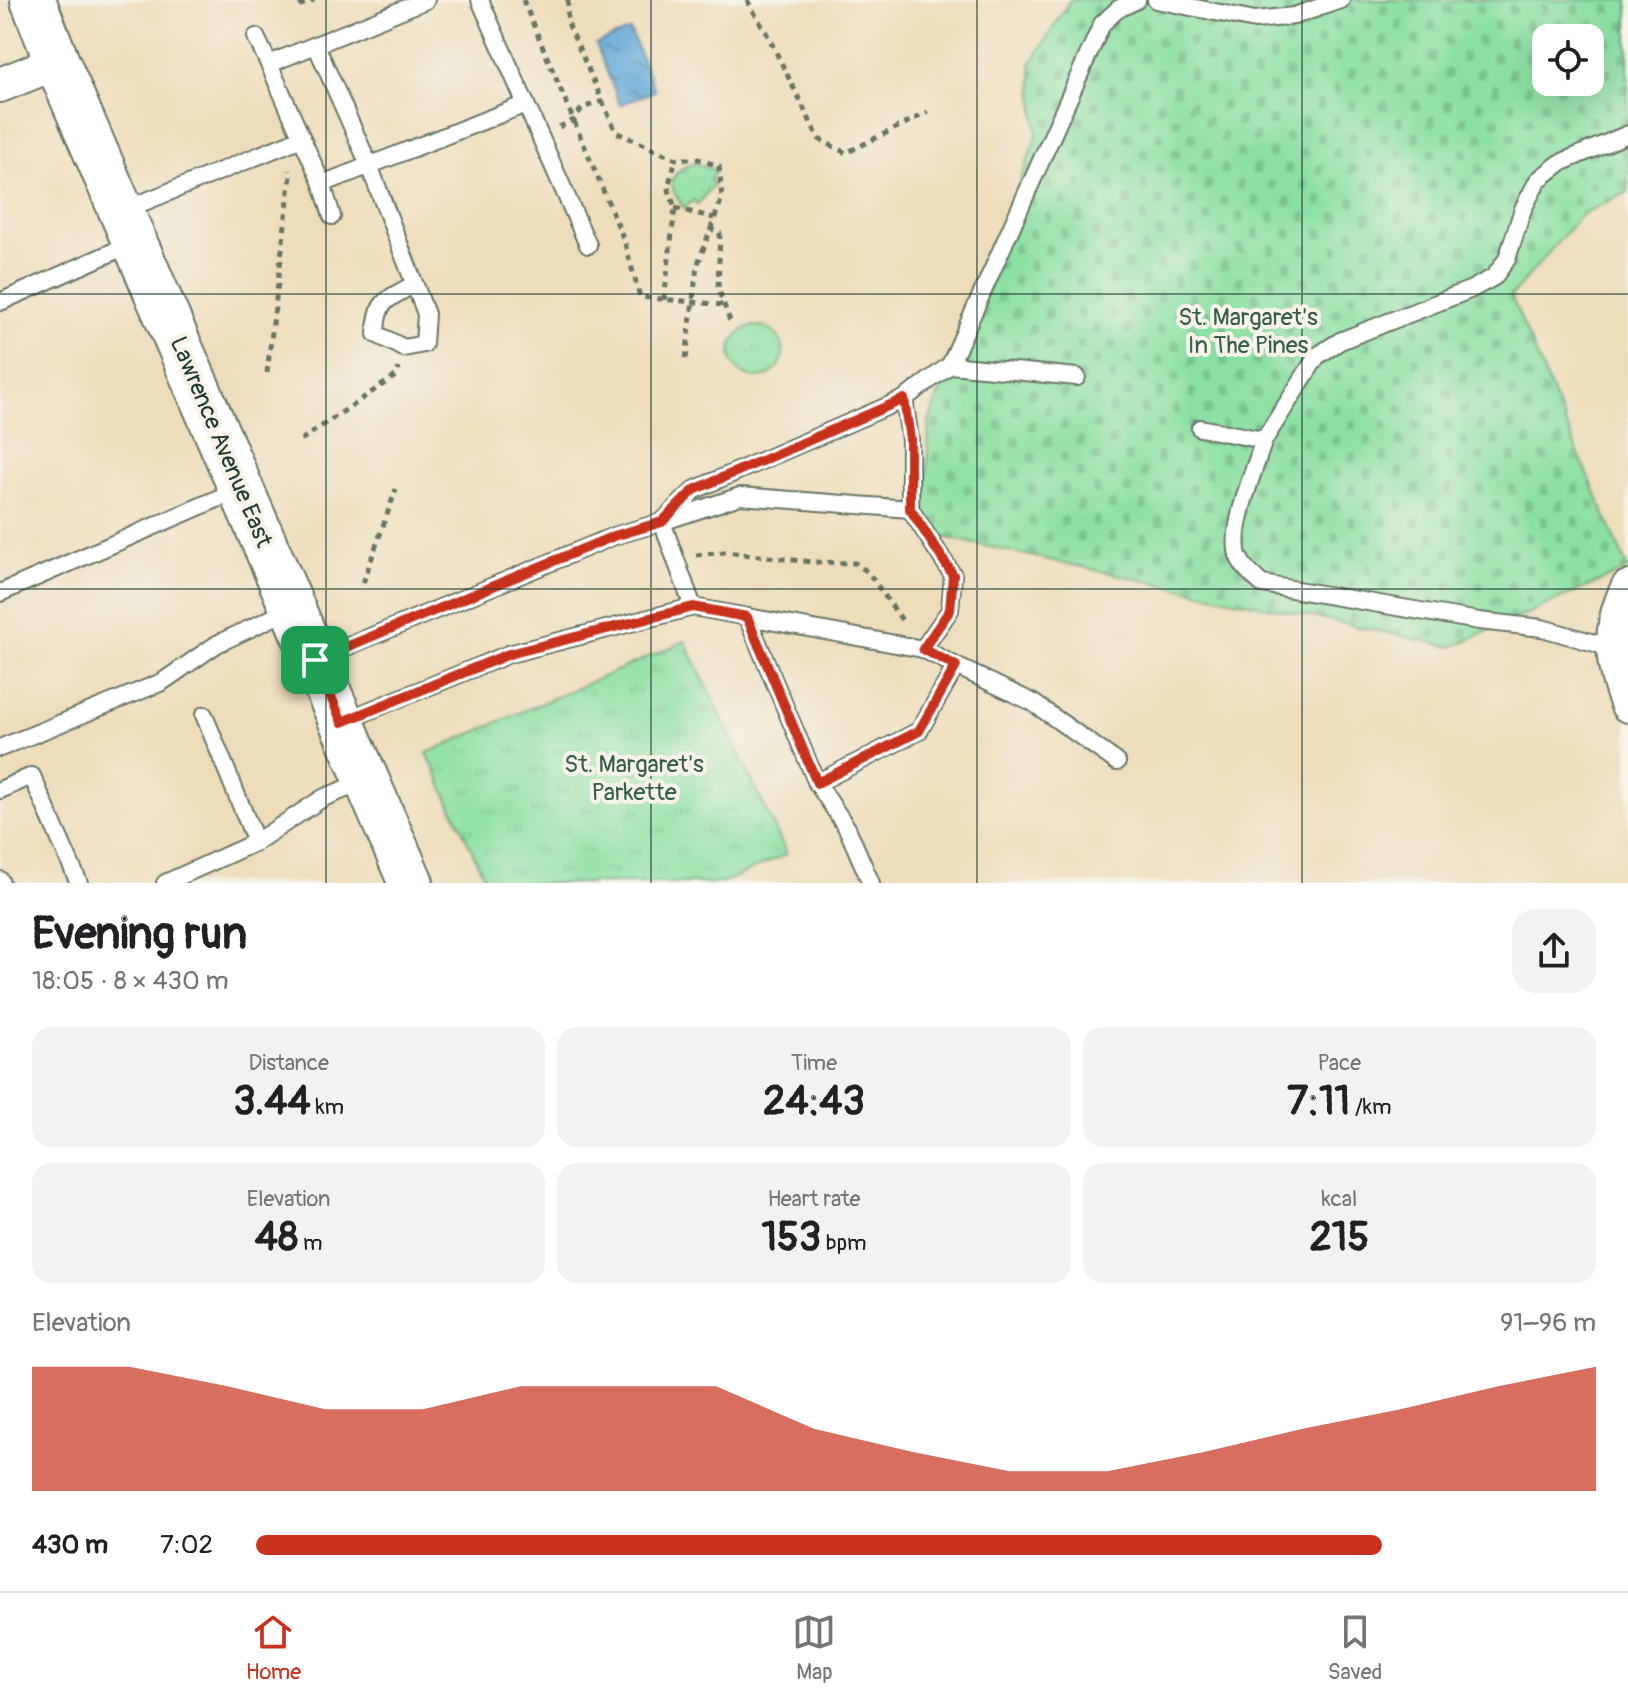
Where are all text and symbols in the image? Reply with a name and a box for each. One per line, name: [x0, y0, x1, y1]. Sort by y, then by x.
map controls: [1532, 24, 1604, 96]
button: locate: [1532, 24, 1604, 96]
park label: St. Margaret's In The Pines: [1178, 303, 1318, 360]
street label: Lawrence Avenue East: [163, 332, 279, 552]
pin: [281, 626, 349, 694]
icon: arrive: [293, 638, 337, 682]
park label: St. Margaret's Parkette: [564, 750, 704, 807]
text: Evening run: [32, 907, 247, 962]
button: share: [1512, 909, 1596, 993]
text: 18:05 · 8 × 430 m: [32, 965, 229, 997]
text: Distance: [248, 1049, 329, 1077]
text: Time: [791, 1049, 837, 1077]
text: Pace: [1318, 1049, 1361, 1077]
text: 3.44: [233, 1077, 311, 1126]
text: 24:43: [763, 1077, 865, 1126]
text: 7:11: [1287, 1077, 1350, 1126]
text: km: [311, 1093, 344, 1121]
text: /km: [1350, 1093, 1392, 1121]
text: Elevation: [247, 1185, 331, 1213]
text: Heart rate: [768, 1185, 860, 1213]
text: kcal: [1321, 1185, 1357, 1213]
text: 48: [255, 1213, 298, 1262]
text: 153: [761, 1213, 821, 1262]
text: 215: [1309, 1213, 1369, 1262]
text: m: [298, 1229, 323, 1257]
text: bpm: [821, 1229, 867, 1257]
text: Elevation: [32, 1307, 131, 1339]
text: 91–96 m: [1500, 1307, 1596, 1339]
text: 430 m: [32, 1529, 108, 1561]
text: 7:02: [160, 1529, 213, 1561]
tab: Home: [246, 1610, 301, 1686]
tab: Map: [792, 1610, 836, 1686]
tab: Saved: [1328, 1610, 1382, 1686]

